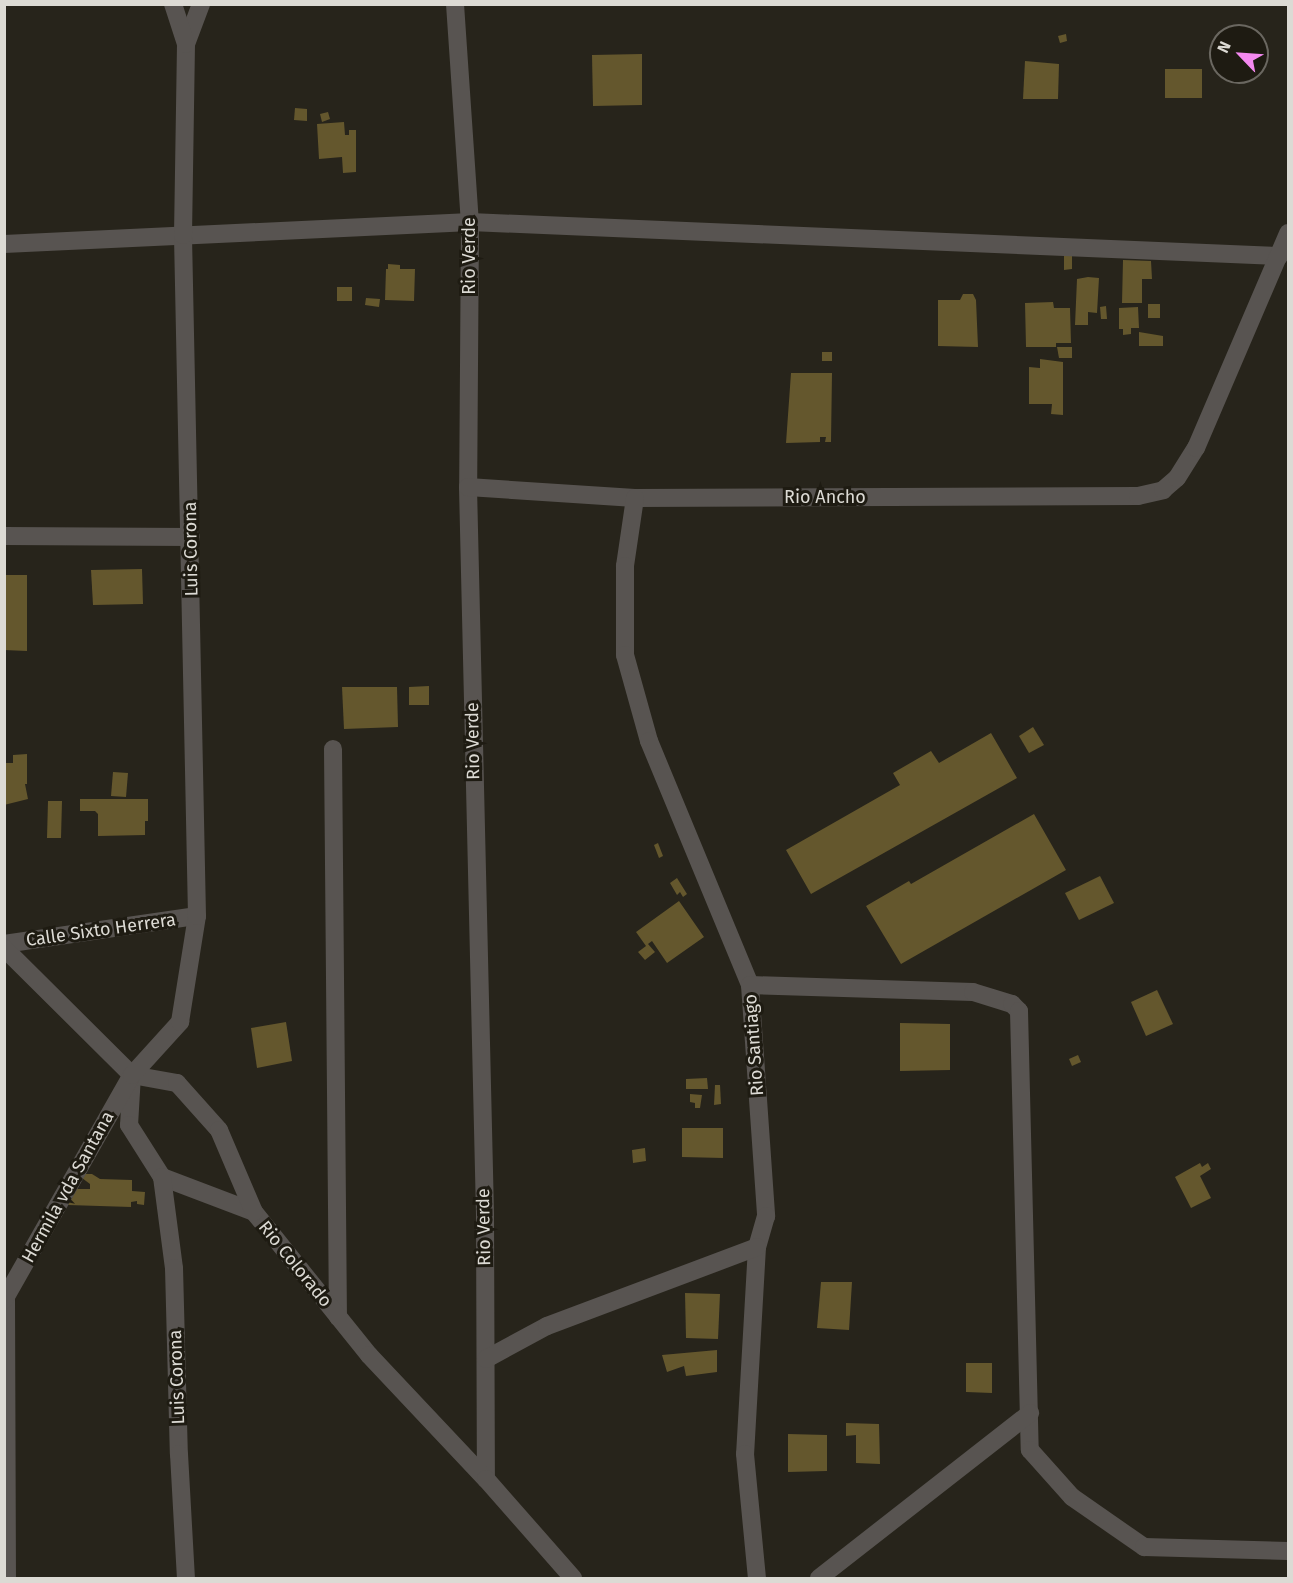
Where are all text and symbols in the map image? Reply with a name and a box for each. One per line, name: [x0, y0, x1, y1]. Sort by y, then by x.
north arrow: [1209, 24, 1269, 84]
text: N: [1213, 38, 1235, 56]
street label: Rio Verde: [458, 217, 480, 295]
street label: Rio Ancho: [784, 486, 866, 508]
street label: Luis Corona: [179, 501, 203, 597]
street label: Rio Verde: [462, 702, 484, 780]
street label: Calle Sixto Herrera: [25, 909, 177, 951]
street label: Rio Santiago: [740, 993, 768, 1097]
street label: Hermila vda Santana: [17, 1107, 119, 1267]
street label: Rio Verde: [473, 1188, 495, 1266]
street label: Rio Colorado: [254, 1217, 336, 1311]
street label: Luis Corona: [165, 1329, 189, 1425]

